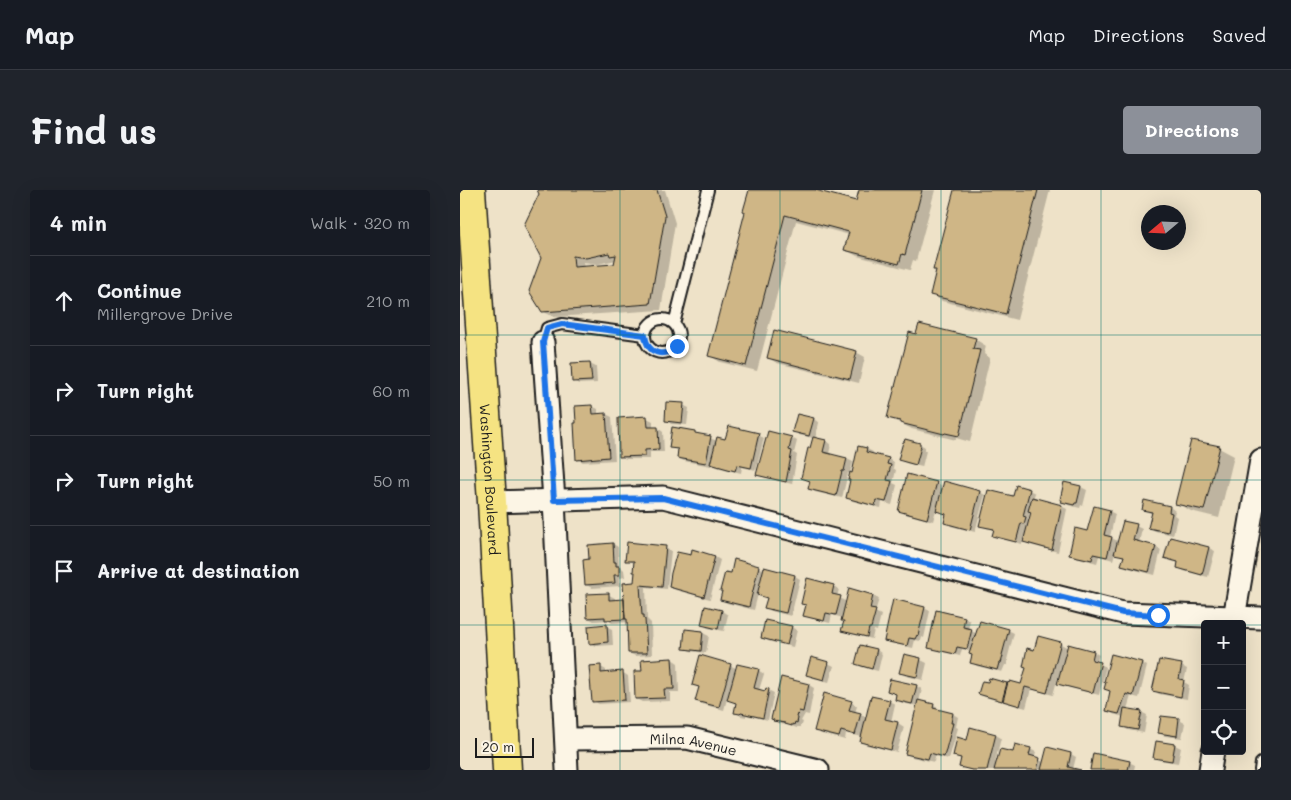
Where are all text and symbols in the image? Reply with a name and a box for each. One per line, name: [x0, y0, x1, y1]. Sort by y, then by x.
text: Map: [25, 19, 74, 50]
text: Map: [1028, 23, 1065, 47]
text: Directions: [1093, 23, 1185, 47]
text: Saved: [1213, 23, 1266, 47]
button: Directions: [1123, 106, 1261, 154]
text: Find us: [30, 107, 157, 153]
north arrow: [1141, 205, 1186, 250]
text: 4 min: [50, 209, 107, 236]
text: Walk · 320 m: [310, 212, 410, 233]
text: Continue: [97, 278, 182, 303]
icon: ahead: [50, 287, 78, 315]
text: 210 m: [366, 290, 410, 311]
text: Millergrove Drive: [97, 303, 233, 324]
route end: [666, 335, 689, 358]
icon: right: [50, 377, 78, 405]
text: Turn right: [97, 378, 194, 403]
text: 60 m: [373, 380, 410, 401]
street label: Washington Boulevard: [476, 403, 504, 556]
icon: right: [50, 467, 78, 495]
text: Turn right: [97, 468, 194, 493]
text: 50 m: [373, 470, 410, 491]
icon: arrive: [50, 557, 78, 585]
text: Arrive at destination: [97, 558, 300, 583]
route start: [1147, 604, 1170, 627]
map controls: [1201, 620, 1246, 755]
button: +: [1201, 620, 1246, 665]
button: −: [1201, 665, 1246, 710]
button: locate: [1201, 710, 1246, 755]
street label: Milna Avenue: [650, 728, 739, 759]
scale bar: [475, 735, 534, 758]
text: 20 m: [482, 737, 514, 756]

